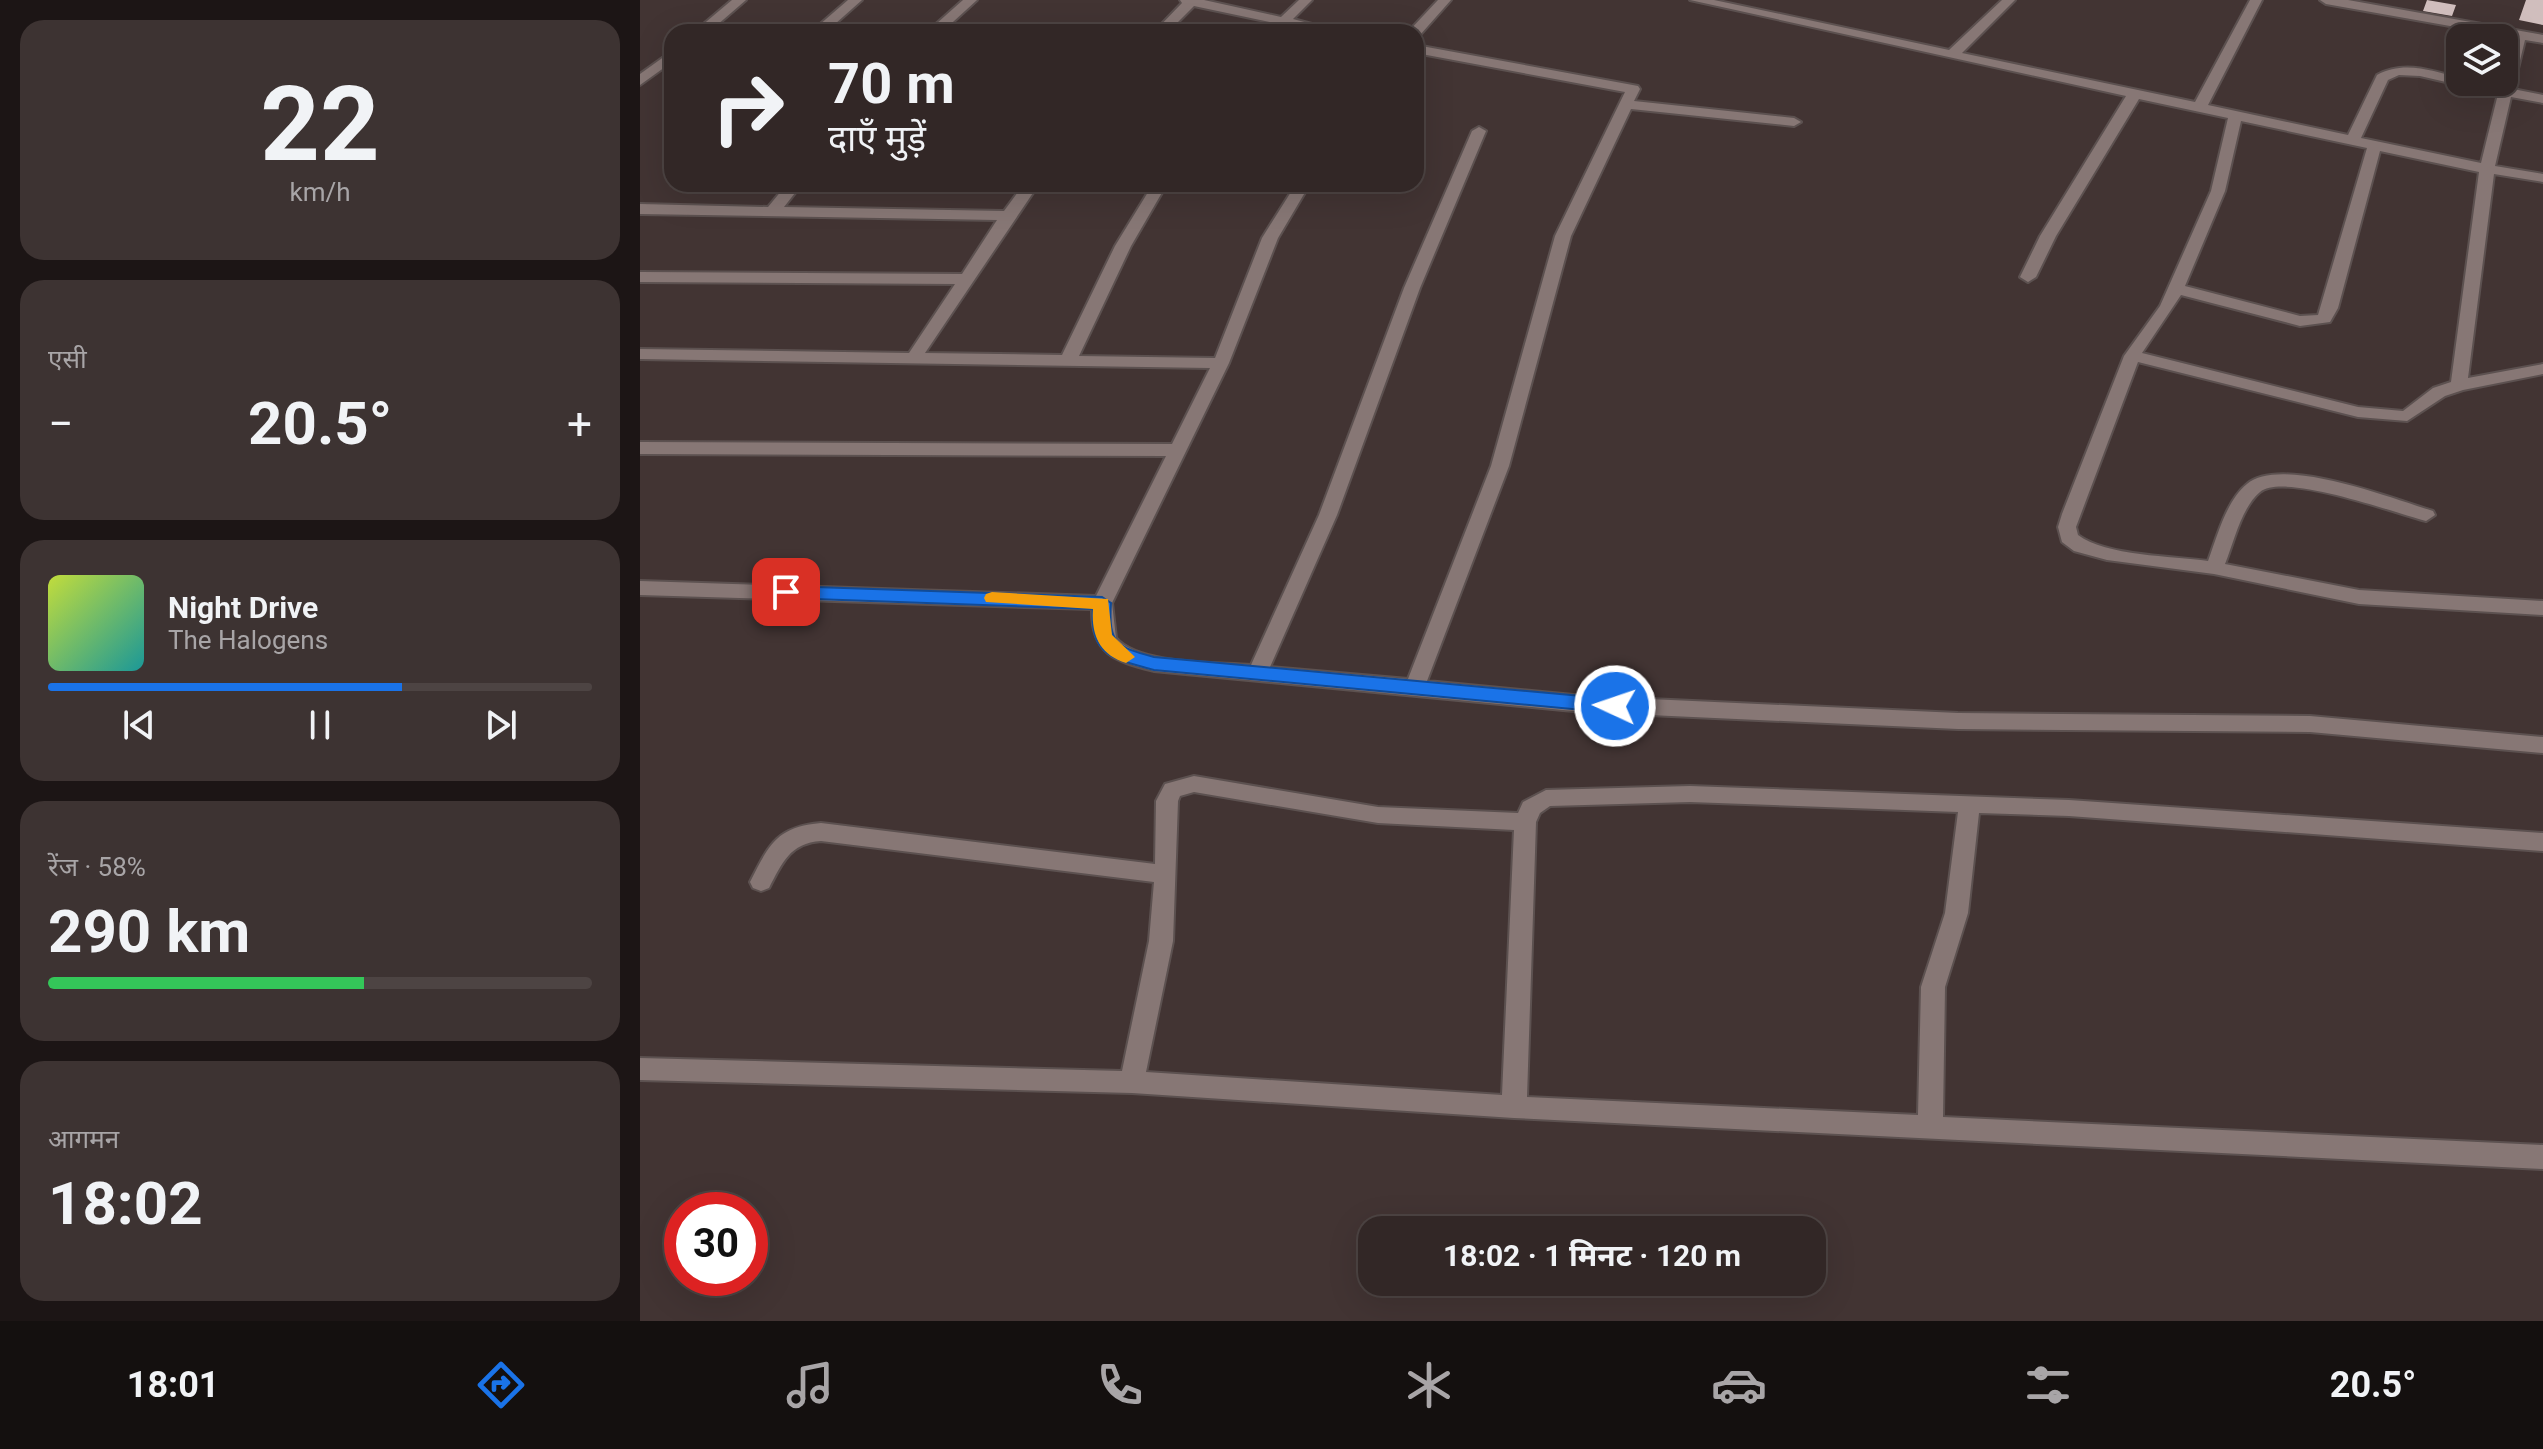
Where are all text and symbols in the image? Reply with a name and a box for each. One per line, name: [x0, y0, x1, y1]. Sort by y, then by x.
map controls: [2446, 24, 2518, 96]
button: layers: [2446, 24, 2518, 96]
text: 70 m: [828, 51, 955, 117]
icon: right: [696, 56, 800, 160]
text: 22: [260, 64, 380, 185]
text: दाएँ मुड़ें: [828, 118, 926, 160]
text: km/h: [289, 177, 351, 207]
text: एसी: [48, 344, 87, 374]
text: 20.5°: [248, 388, 392, 459]
text: −: [48, 398, 73, 450]
text: +: [567, 398, 592, 450]
pin: [752, 558, 820, 626]
icon: arrive: [764, 570, 808, 614]
text: Night Drive: [168, 590, 318, 625]
text: The Halogens: [168, 625, 328, 655]
position arrow: [1573, 664, 1657, 748]
icon: previous: [117, 703, 161, 747]
icon: pause: [298, 703, 342, 747]
icon: next: [479, 703, 523, 747]
text: रेंज · 58%: [48, 852, 146, 882]
text: 290 km: [48, 896, 250, 967]
text: आगमन: [48, 1124, 119, 1154]
text: 18:02: [48, 1168, 203, 1239]
speed limit sign: 30: [664, 1192, 768, 1296]
text: 18:02 · 1 मिनट · 120 m: [1443, 1238, 1741, 1273]
icon: directions: [473, 1357, 529, 1413]
icon: music: [782, 1357, 838, 1413]
icon: phone: [1092, 1357, 1148, 1413]
icon: climate: [1401, 1357, 1457, 1413]
icon: car: [1711, 1357, 1767, 1413]
icon: filters: [2020, 1357, 2076, 1413]
text: 18:01: [127, 1364, 220, 1406]
text: 20.5°: [2330, 1364, 2416, 1406]

